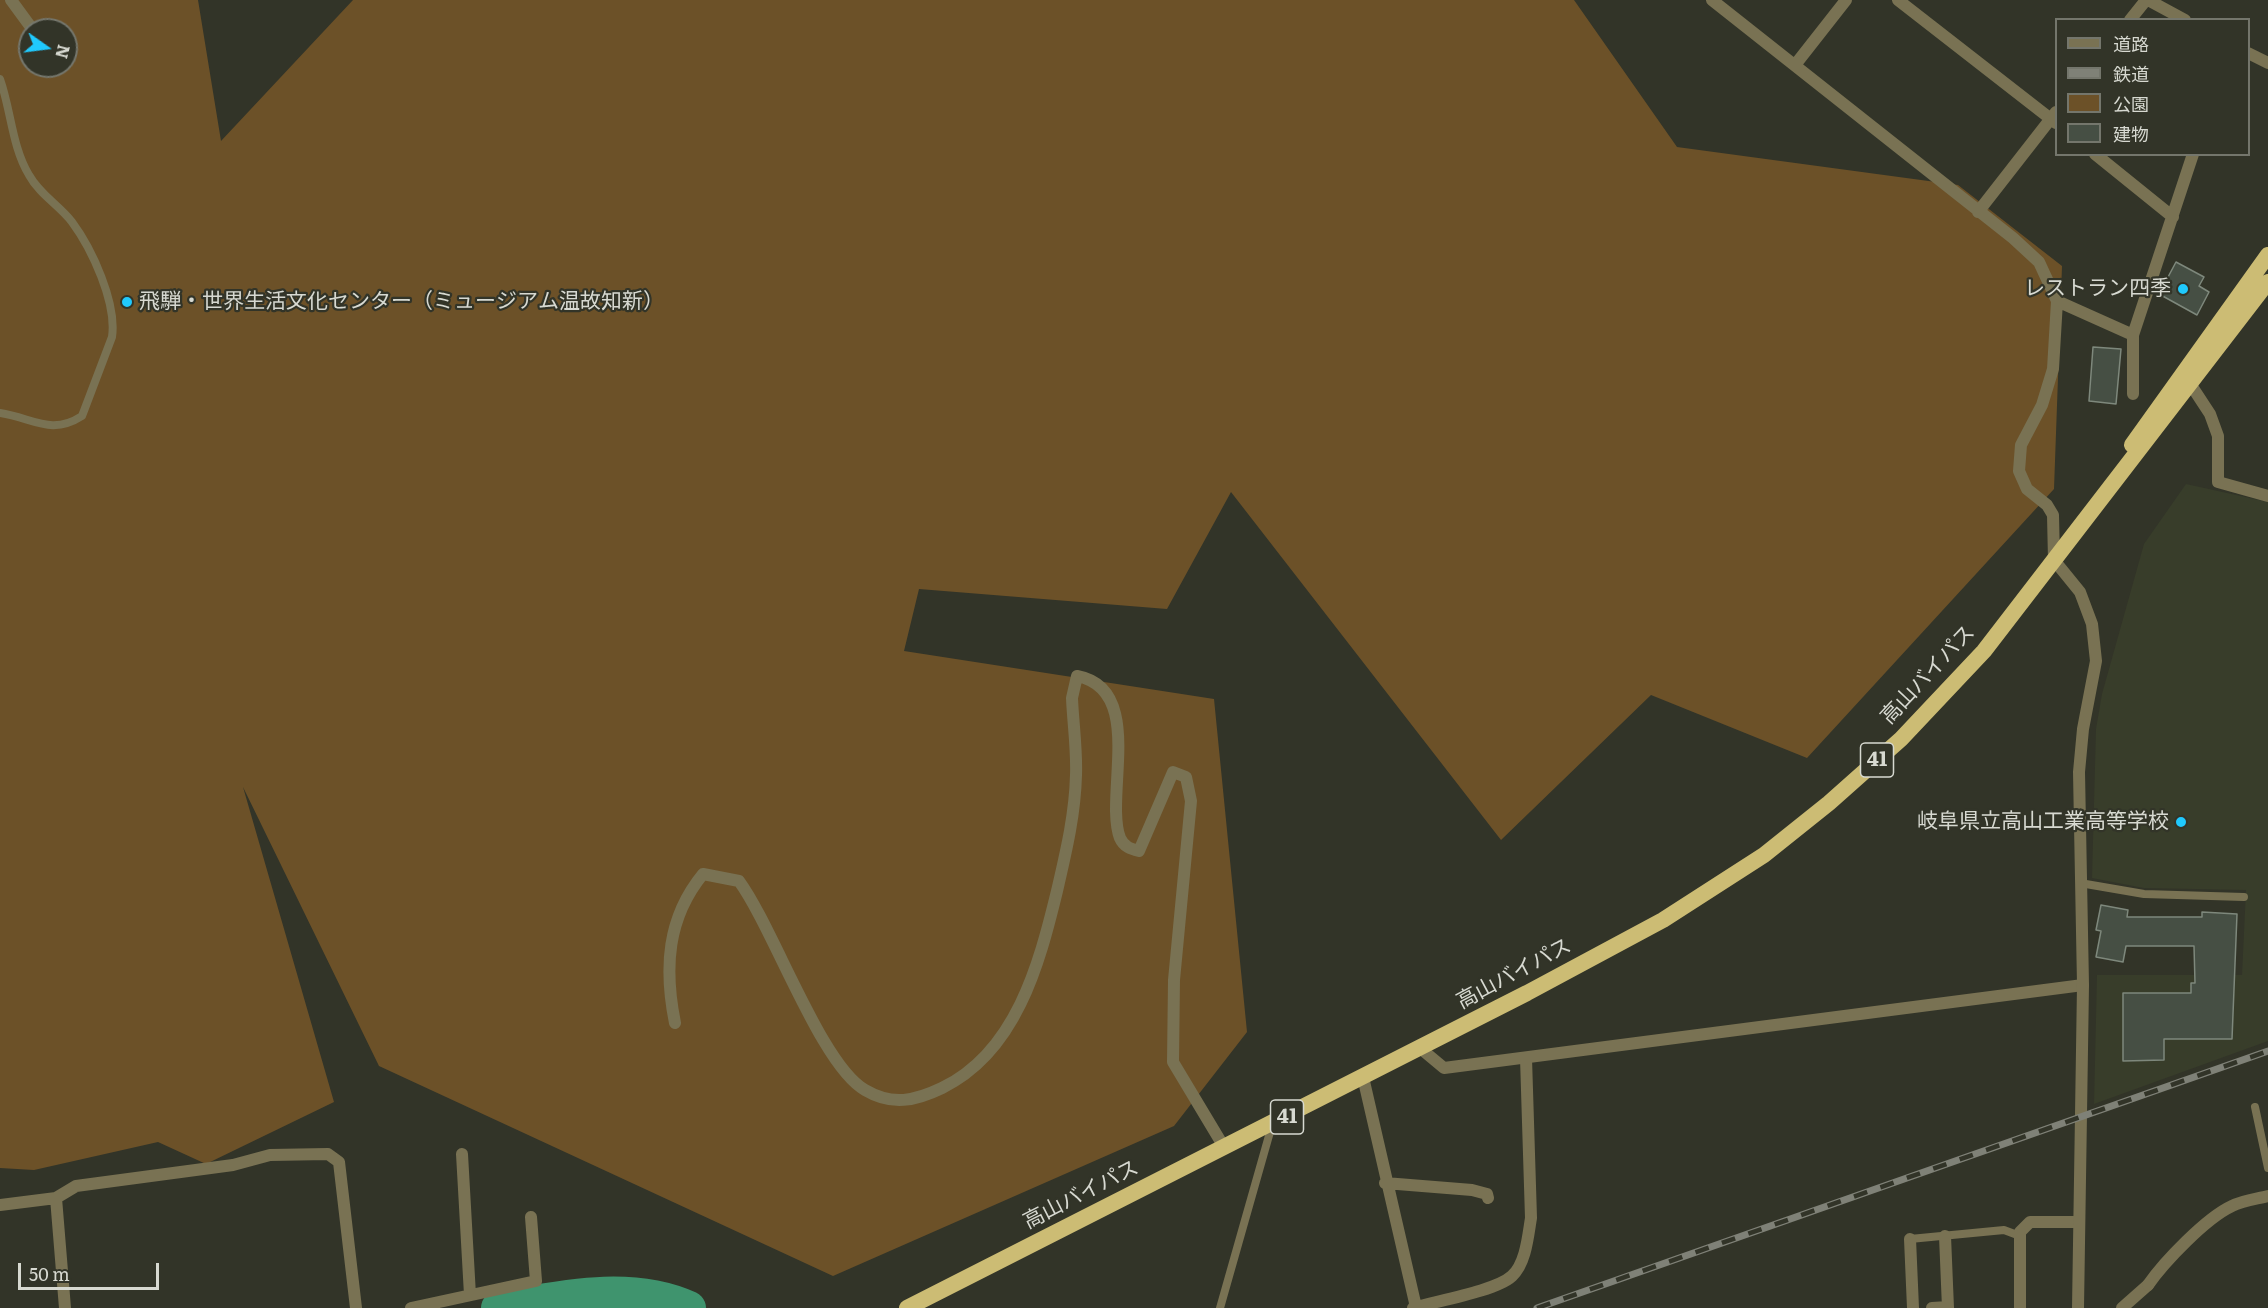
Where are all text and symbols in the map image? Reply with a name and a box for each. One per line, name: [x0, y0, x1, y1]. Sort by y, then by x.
north arrow: [18, 18, 78, 78]
legend: [2055, 18, 2250, 156]
text: 道路: [2113, 30, 2149, 57]
text: N: [50, 42, 77, 61]
text: 鉄道: [2113, 60, 2149, 87]
text: 公園: [2113, 90, 2149, 117]
text: 建物: [2113, 120, 2149, 147]
place label: レストラン四季: [2024, 276, 2171, 302]
marker: レストラン四季: [2176, 282, 2190, 296]
place label: 飛騨・世界生活文化センター（ミュージアム温故知新）: [139, 289, 664, 315]
marker: 飛騨・世界生活文化センター（ミュージアム温故知新）: [120, 295, 134, 309]
street label: 高山バイパス: [1876, 620, 1980, 730]
road number: 41: [1860, 743, 1894, 777]
place label: 岐阜県立高山工業高等学校: [1917, 809, 2169, 835]
marker: 岐阜県立高山工業高等学校: [2174, 815, 2188, 829]
street label: 高山バイパス: [1452, 933, 1576, 1015]
road number: 41: [1270, 1100, 1304, 1134]
street label: 高山バイパス: [1019, 1155, 1143, 1235]
scale bar: [21, 1251, 162, 1289]
text: 50 m: [29, 1260, 70, 1287]

